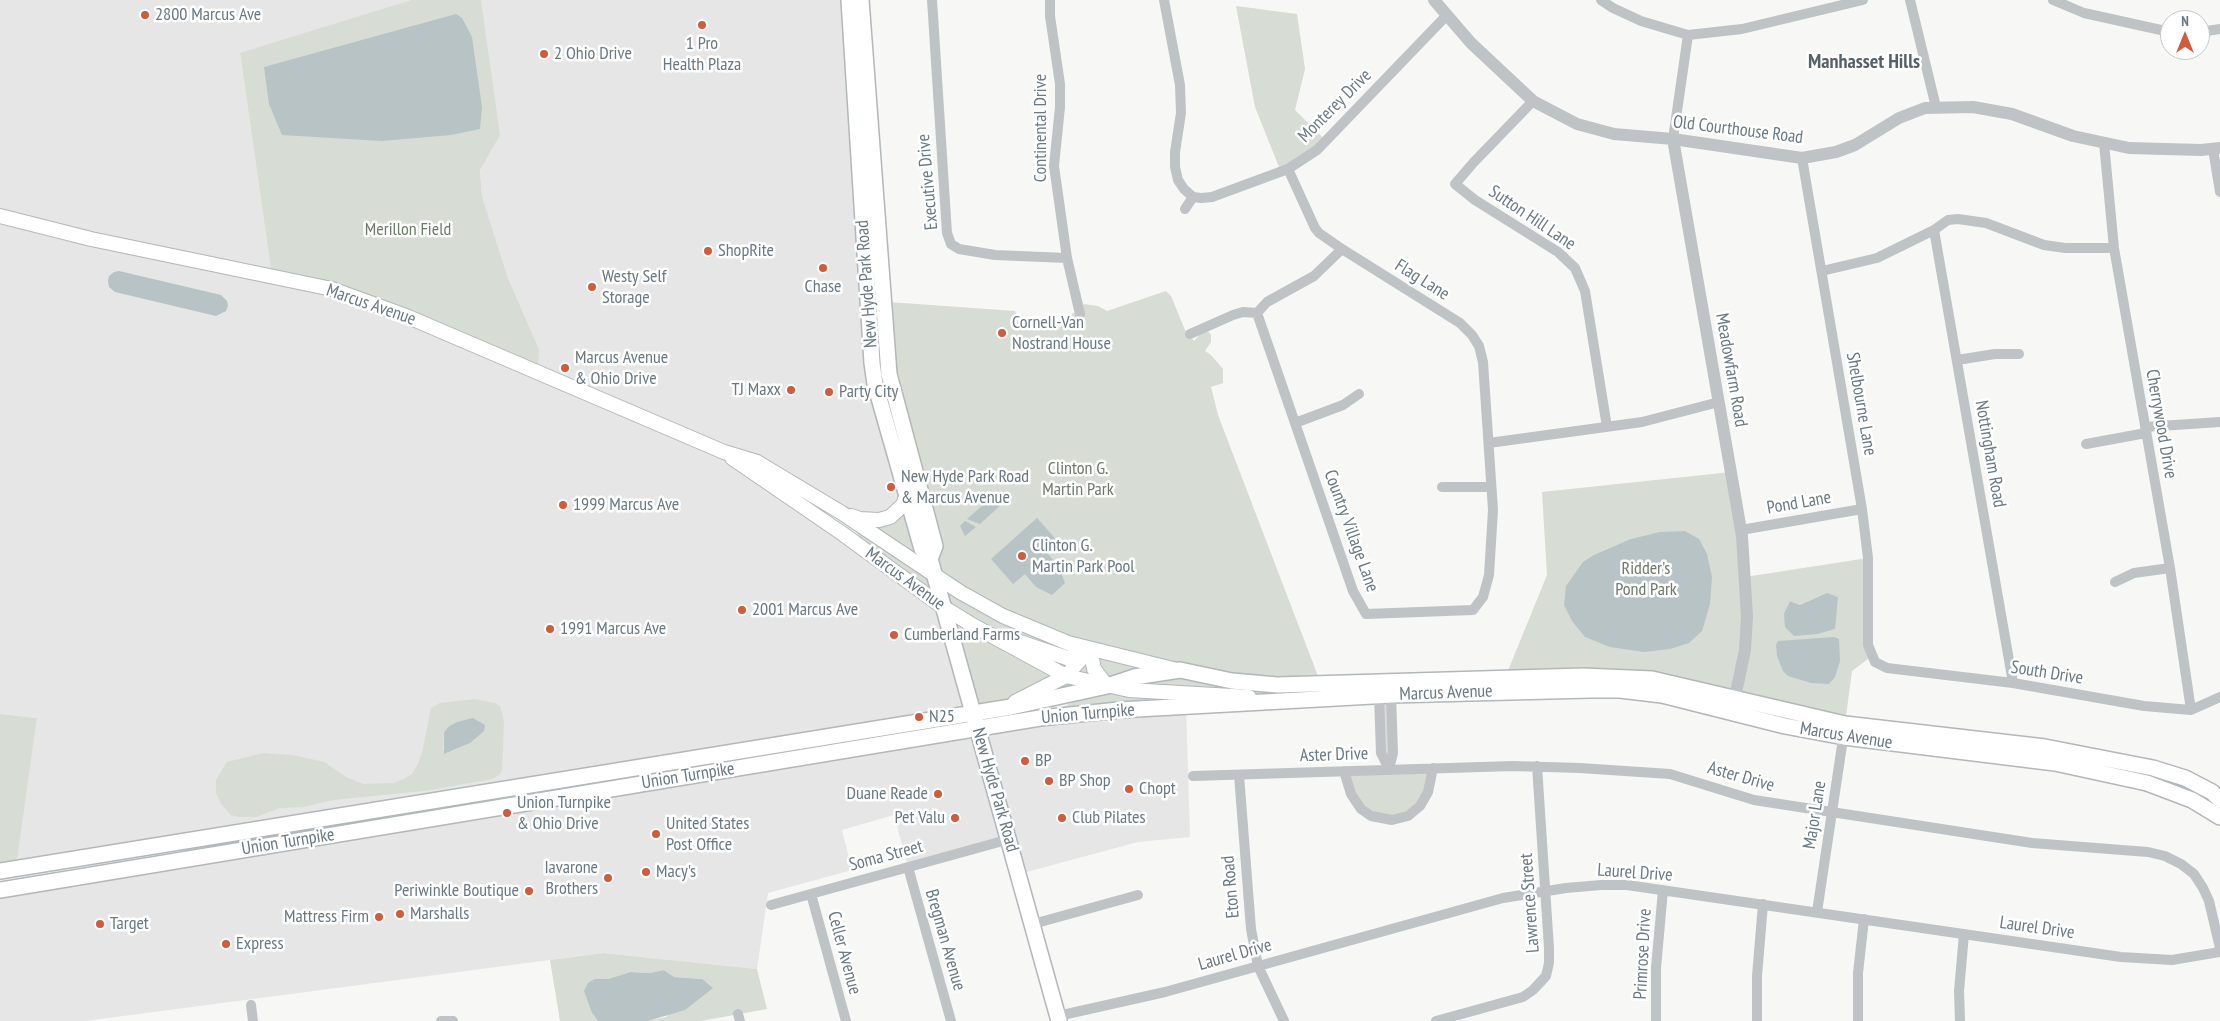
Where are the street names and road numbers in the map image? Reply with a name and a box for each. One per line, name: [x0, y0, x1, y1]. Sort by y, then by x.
street label: Monterey Drive: [1294, 65, 1376, 147]
street label: Continental Drive: [1030, 74, 1052, 182]
street label: Old Courthouse Road: [1672, 111, 1804, 149]
street label: Executive Drive: [913, 133, 943, 231]
street label: Sutton Hill Lane: [1484, 181, 1580, 255]
street label: New Hyde Park Road: [852, 219, 882, 349]
street label: Flag Lane: [1391, 255, 1453, 305]
street label: Marcus Avenue: [323, 280, 419, 330]
street label: Meadowfarm Road: [1710, 311, 1752, 429]
street label: Shelbourne Lane: [1841, 351, 1881, 457]
street label: Cherrywood Drive: [2141, 368, 2181, 480]
street label: Nottingham Road: [1970, 399, 2010, 509]
street label: Country Village Lane: [1319, 467, 1383, 595]
street label: Pond Lane: [1765, 487, 1833, 519]
street label: Marcus Avenue: [861, 543, 949, 615]
street label: South Drive: [2009, 657, 2085, 689]
street label: Marcus Avenue: [1399, 681, 1493, 705]
street label: Union Turnpike: [1040, 699, 1136, 729]
street label: Marcus Avenue: [1798, 718, 1894, 754]
street label: New Hyde Park Road: [967, 725, 1023, 855]
street label: Aster Drive: [1299, 743, 1369, 767]
street label: Aster Drive: [1705, 757, 1777, 797]
street label: Union Turnpike: [640, 758, 736, 794]
street label: Major Lane: [1799, 779, 1831, 851]
street label: Union Turnpike: [240, 824, 336, 860]
street label: Soma Street: [847, 836, 925, 876]
street label: Lawrence Street: [1516, 852, 1544, 954]
street label: Eton Road: [1218, 855, 1244, 919]
street label: Laurel Drive: [1597, 860, 1673, 886]
street label: Bregman Avenue: [920, 887, 970, 993]
street label: Primrose Drive: [1630, 908, 1656, 1000]
street label: Celler Avenue: [823, 909, 865, 997]
street label: Laurel Drive: [1998, 912, 2076, 944]
street label: Laurel Drive: [1196, 934, 1274, 976]

